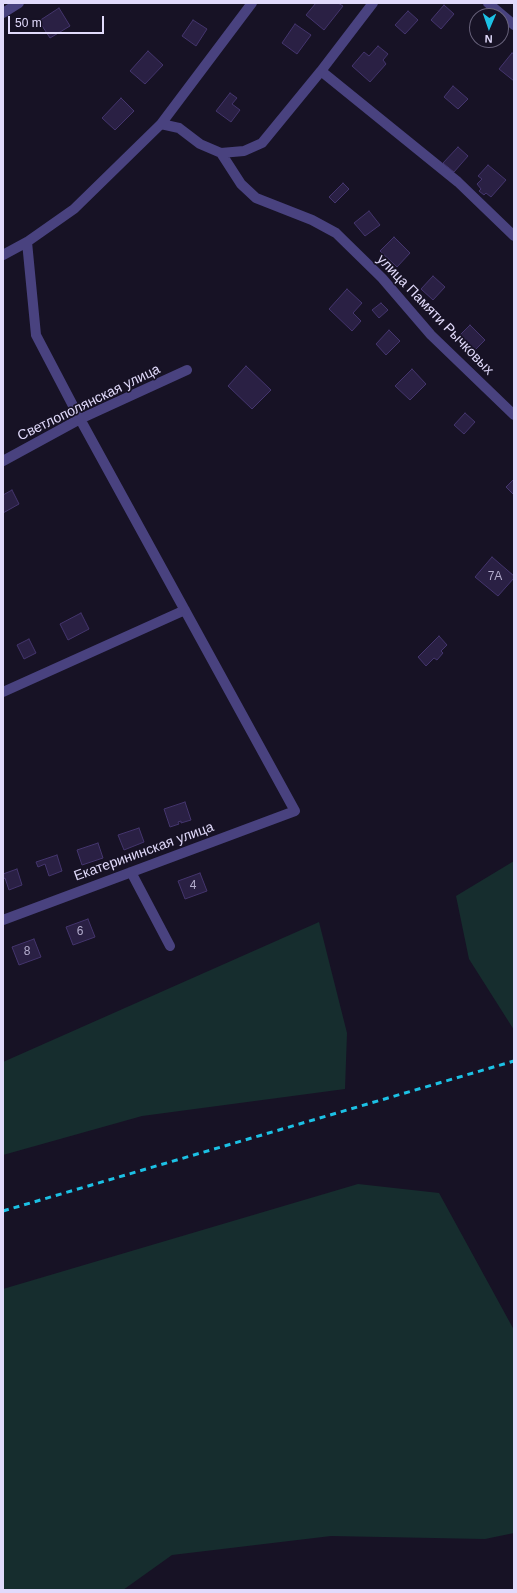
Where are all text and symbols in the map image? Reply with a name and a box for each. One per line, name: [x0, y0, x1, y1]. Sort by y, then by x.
scale bar: [10, 8, 106, 34]
north arrow: [469, 8, 509, 48]
text: 50 m: [15, 16, 42, 30]
text: N: [484, 33, 493, 45]
street label: улица Памяти Рычковых: [373, 251, 497, 379]
street label: Светлополянская улица: [15, 361, 163, 445]
house number: 7А: [488, 570, 502, 584]
street label: Екатерининская улица: [72, 819, 216, 885]
house number: 4: [190, 879, 196, 893]
house number: 6: [77, 925, 83, 939]
house number: 8: [24, 945, 30, 959]

